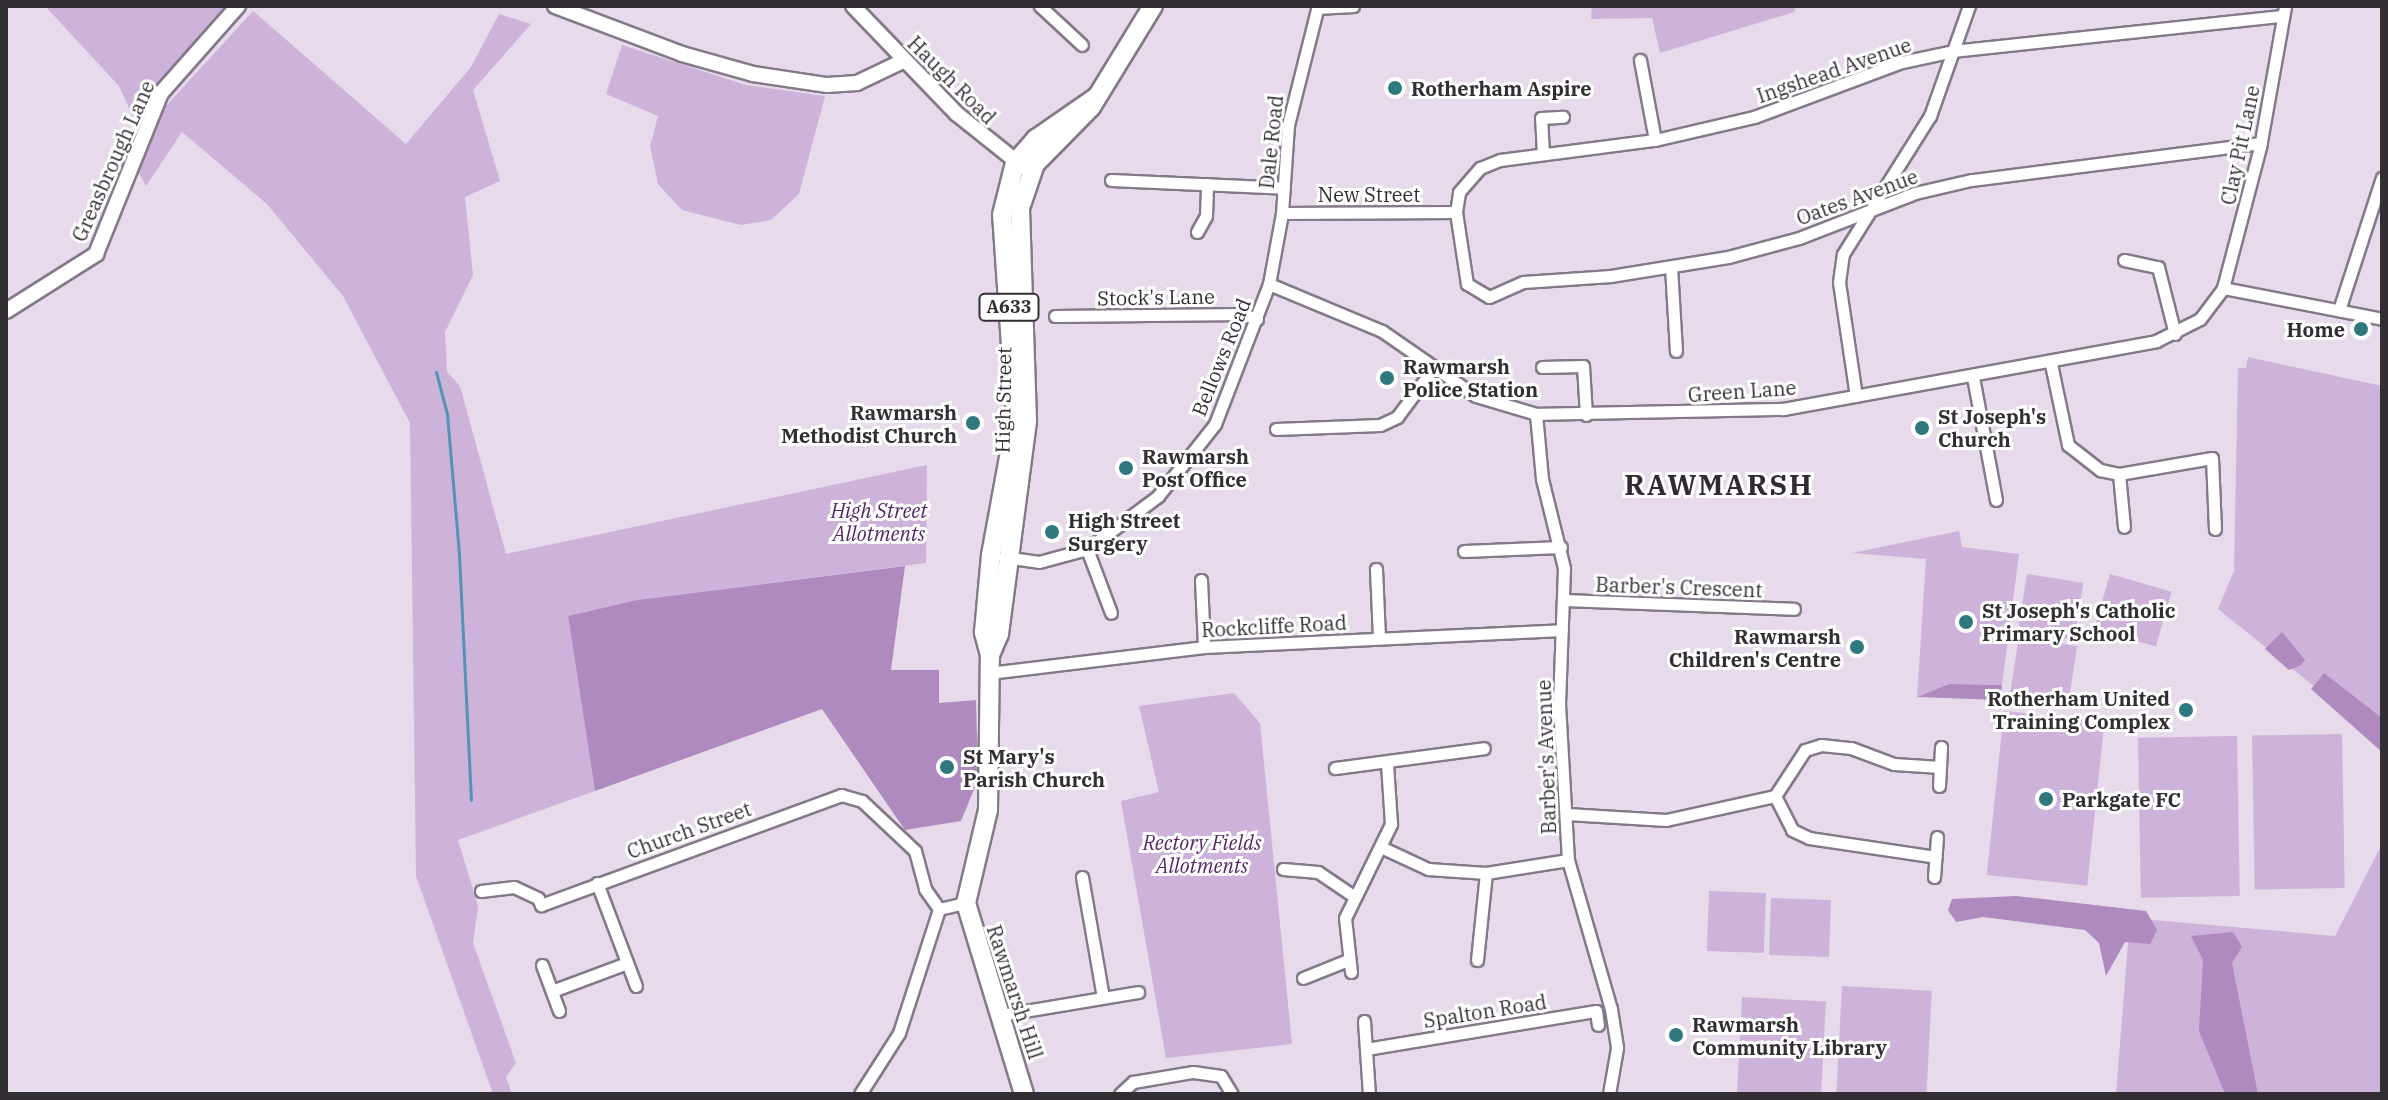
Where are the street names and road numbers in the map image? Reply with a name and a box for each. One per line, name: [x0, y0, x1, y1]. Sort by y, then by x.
street label: Haugh Road: [903, 31, 1001, 129]
street label: Ingshead Avenue: [1754, 32, 1914, 108]
street label: Greasbrough Lane: [67, 77, 159, 245]
street label: Clay Pit Lane: [2216, 83, 2264, 207]
street label: Dale Road: [1254, 94, 1288, 190]
street label: Oates Avenue: [1793, 164, 1921, 230]
street label: New Street: [1318, 182, 1420, 206]
street label: Stock's Lane: [1097, 284, 1215, 310]
road number: A633: [977, 293, 1041, 321]
street label: Bellows Road: [1186, 295, 1256, 419]
street label: High Street: [990, 347, 1016, 453]
street label: Green Lane: [1687, 375, 1797, 407]
street label: Barber's Crescent: [1595, 572, 1763, 602]
street label: Rockcliffe Road: [1201, 610, 1347, 642]
street label: Barber's Avenue: [1531, 679, 1561, 835]
street label: Church Street: [624, 796, 754, 864]
street label: Rawmarsh Hill: [982, 922, 1048, 1062]
street label: Spalton Road: [1422, 989, 1548, 1033]

